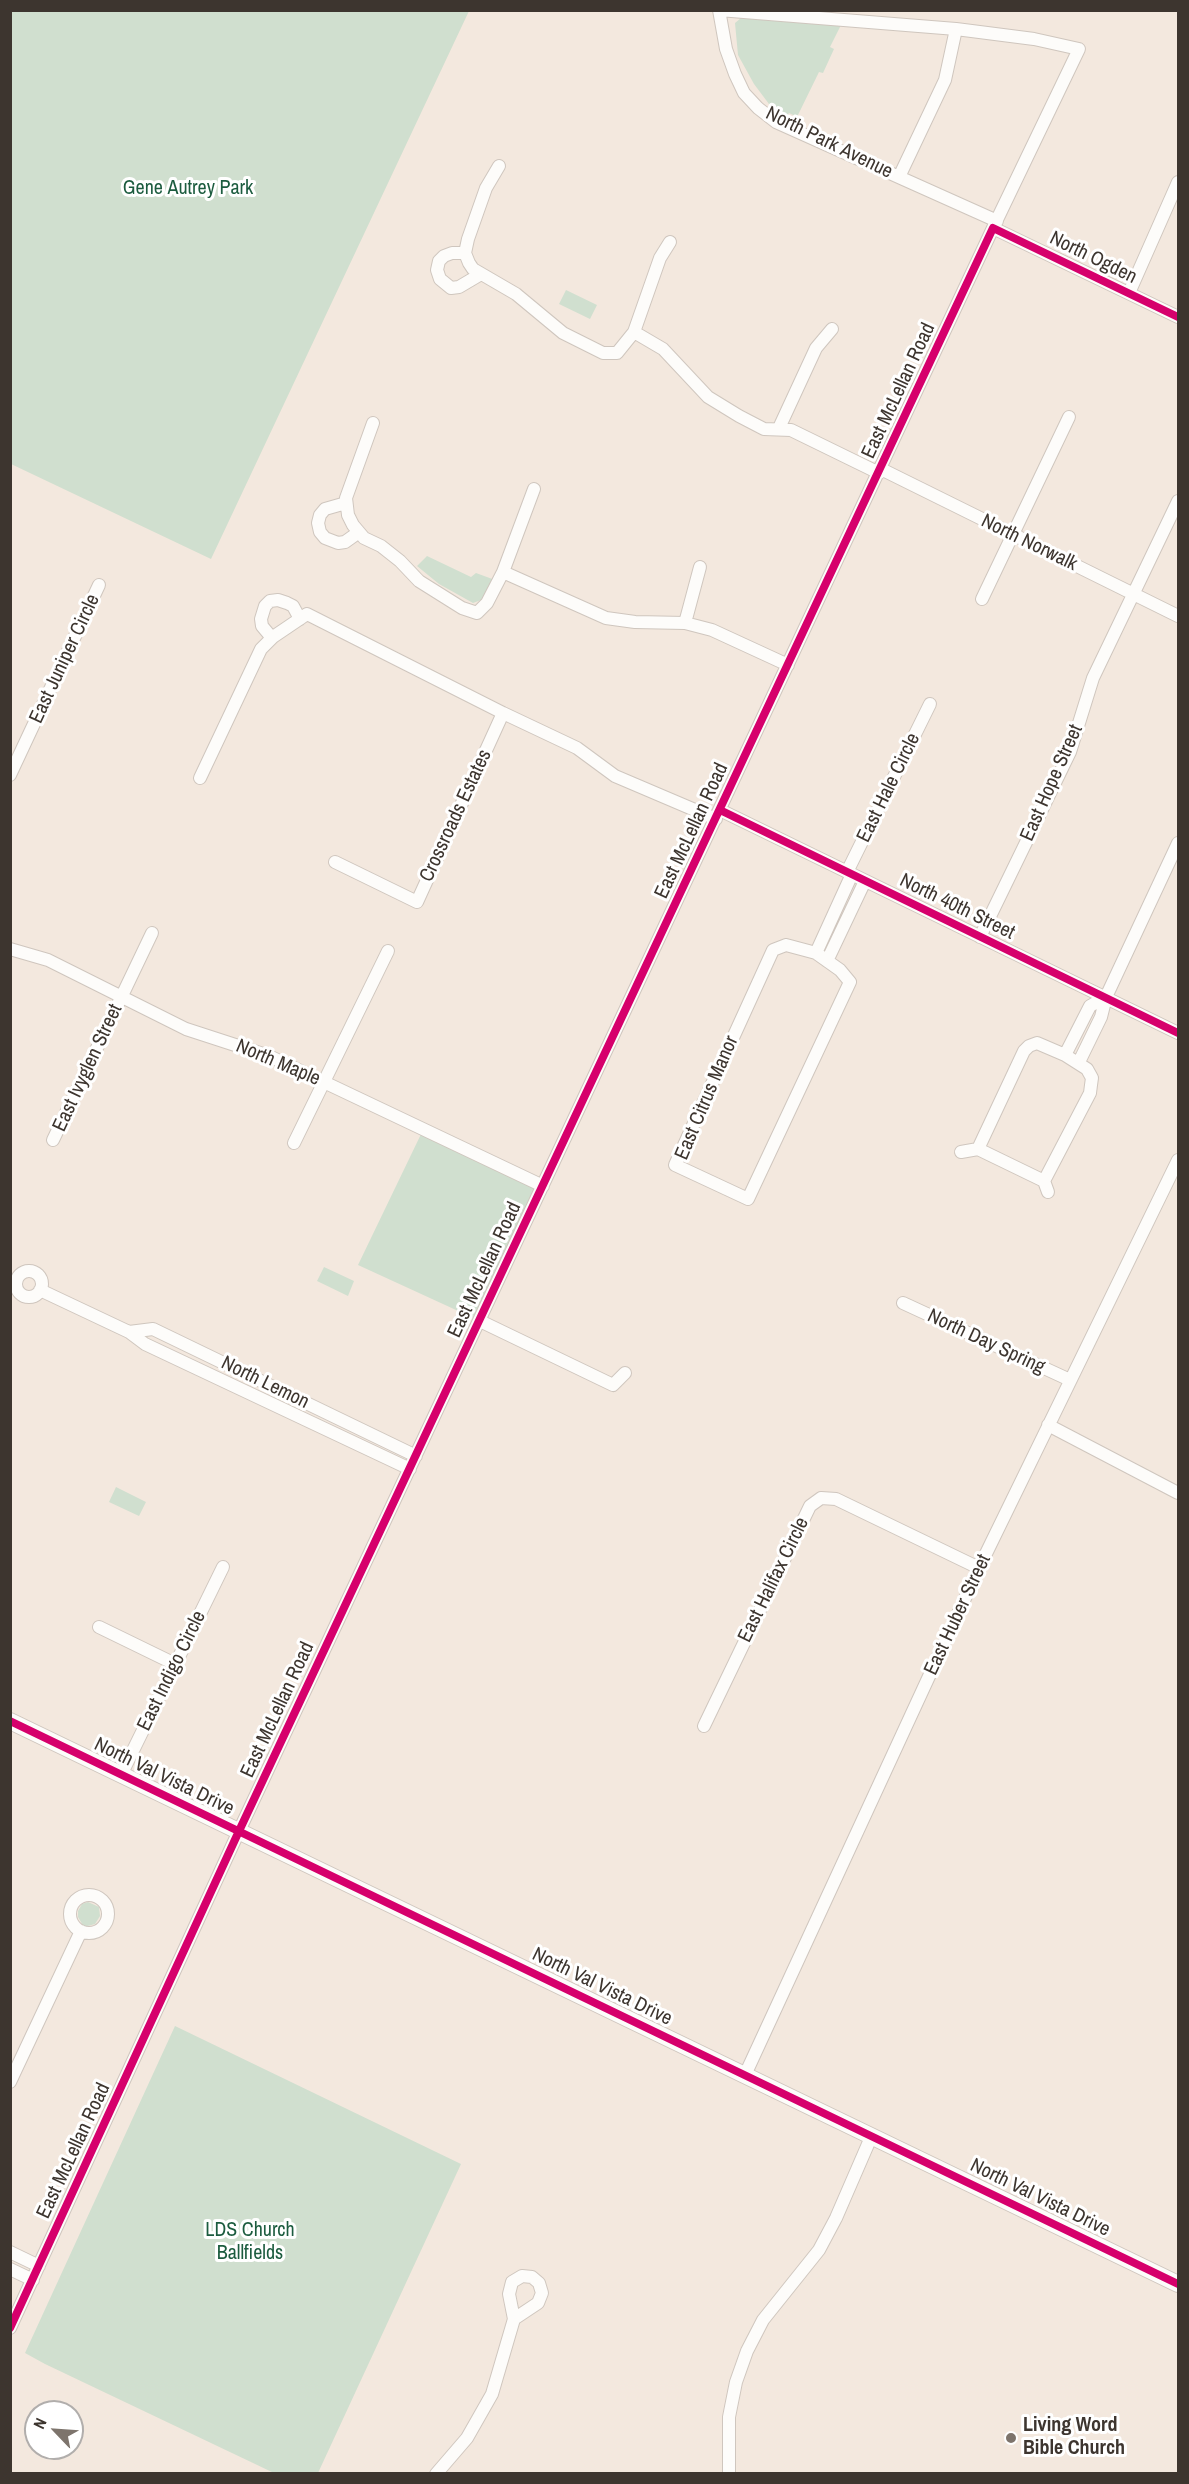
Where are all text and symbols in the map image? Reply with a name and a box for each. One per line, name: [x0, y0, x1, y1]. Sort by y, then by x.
street label: North Park Avenue: [762, 102, 896, 184]
park label: Gene Autrey Park: [123, 177, 253, 201]
street label: North Ogden: [1046, 227, 1140, 289]
street label: East McLellan Road: [857, 319, 941, 463]
street label: North Norwalk: [977, 509, 1081, 577]
street label: East Juniper Circle: [25, 591, 105, 727]
street label: East Hope Street: [1016, 721, 1088, 845]
street label: East Hale Circle: [852, 729, 926, 847]
street label: Crossroads Estates: [415, 746, 497, 886]
street label: East McLellan Road: [650, 759, 734, 903]
street label: North 40th Street: [896, 869, 1018, 945]
street label: East Ivyglen Street: [48, 1001, 128, 1135]
street label: East Citrus Manor: [670, 1032, 744, 1164]
street label: North Maple: [232, 1035, 324, 1091]
street label: East McLellan Road: [443, 1198, 527, 1342]
street label: North Day Spring: [924, 1304, 1048, 1380]
street label: North Lemon: [217, 1351, 313, 1415]
street label: East Halifax Circle: [733, 1514, 815, 1646]
street label: East Huber Street: [920, 1551, 996, 1679]
street label: East Indigo Circle: [133, 1607, 211, 1735]
street label: East McLellan Road: [236, 1638, 320, 1782]
street label: North Val Vista Drive: [90, 1733, 238, 1821]
street label: North Val Vista Drive: [528, 1943, 676, 2031]
street label: East McLellan Road: [32, 2079, 116, 2223]
street label: North Val Vista Drive: [966, 2154, 1114, 2242]
park label: LDS Church Ballfields: [205, 2219, 295, 2266]
north arrow: [24, 2400, 84, 2460]
text: N: [28, 2414, 51, 2432]
place label: Living Word Bible Church: [1023, 2414, 1125, 2461]
marker: Living Word Bible Church: [1004, 2431, 1018, 2445]

